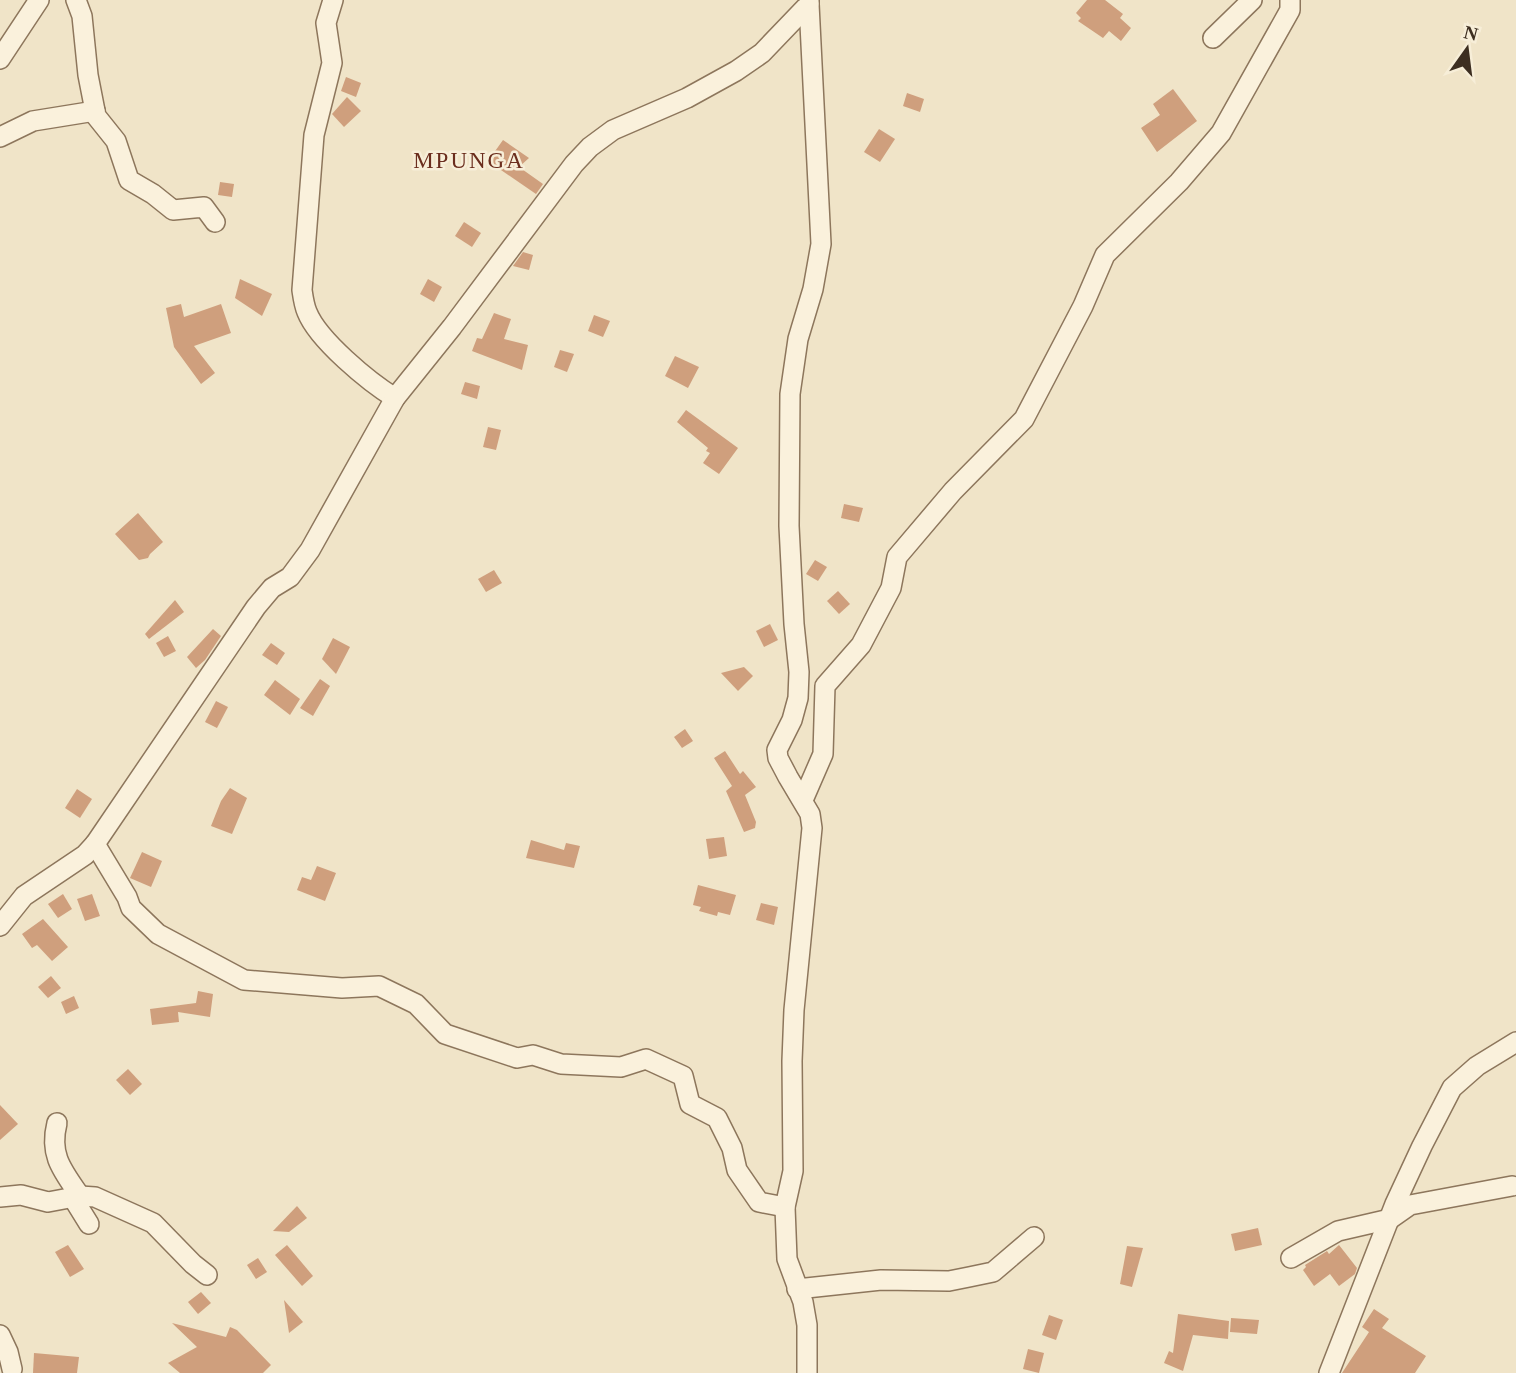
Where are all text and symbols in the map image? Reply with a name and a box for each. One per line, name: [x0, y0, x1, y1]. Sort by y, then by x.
north arrow: [1432, 14, 1502, 84]
text: N: [1462, 21, 1480, 45]
district label: MPUNGA: [413, 148, 525, 173]

